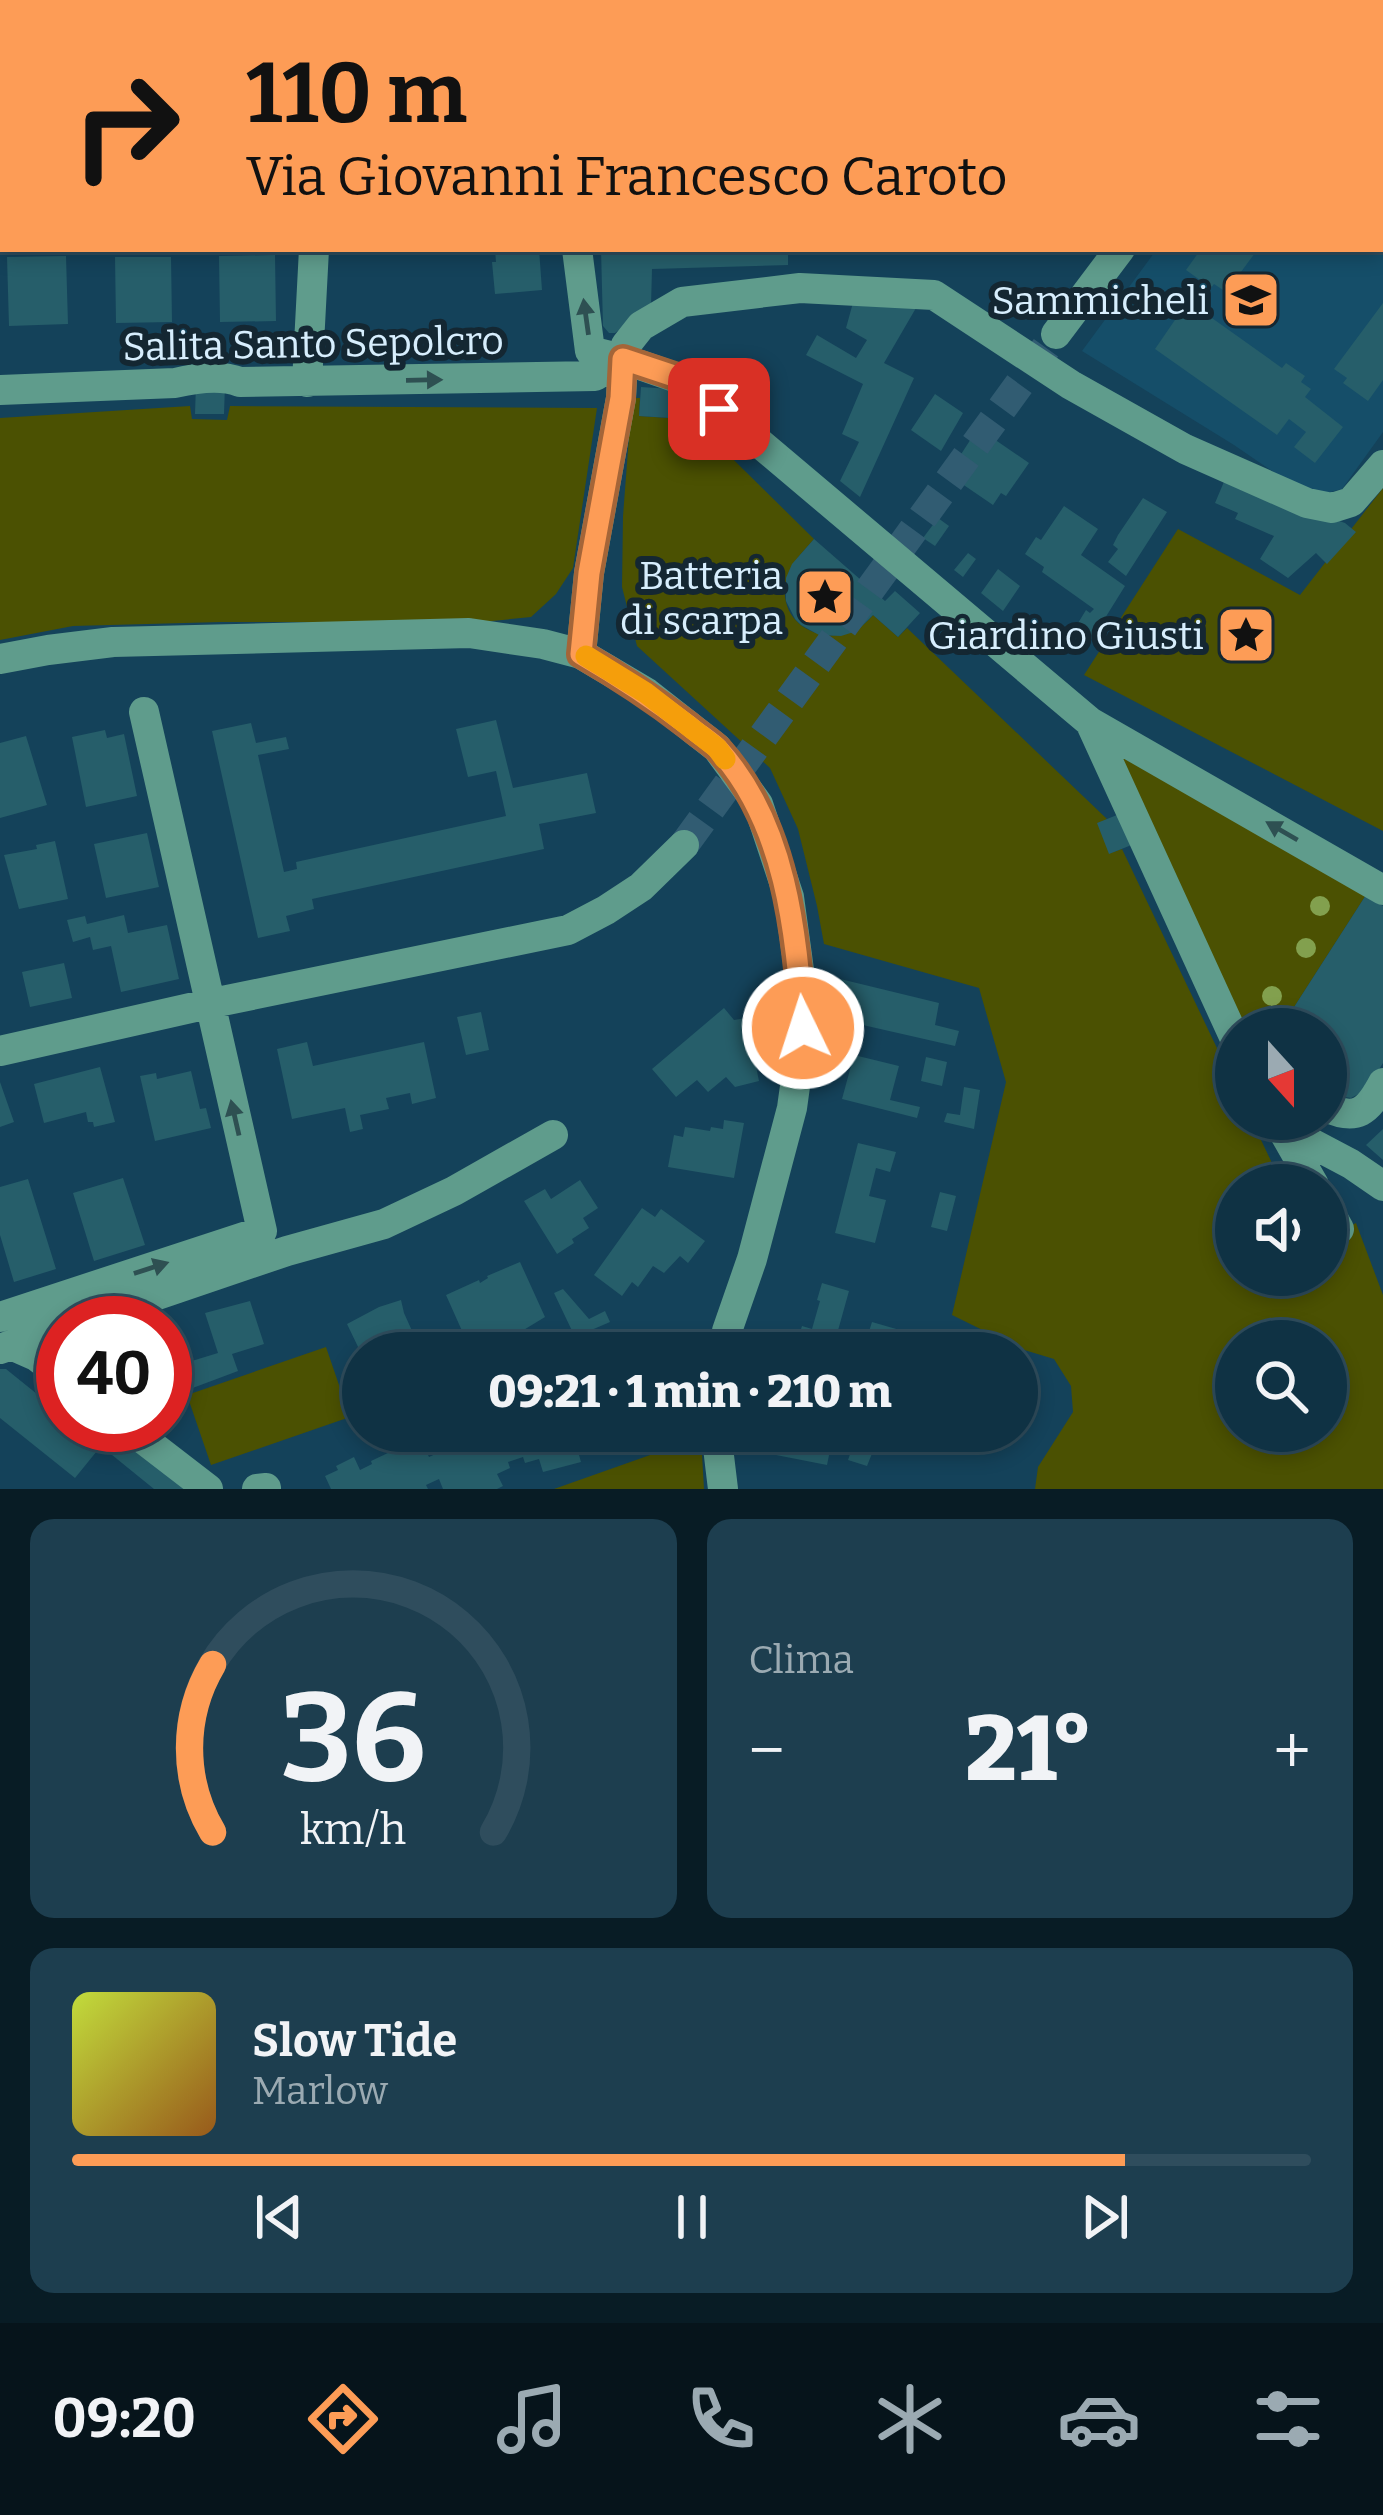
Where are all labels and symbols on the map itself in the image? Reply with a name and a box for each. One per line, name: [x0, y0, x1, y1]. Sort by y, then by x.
school or university icon: Sammicheli: [1220, 269, 1282, 331]
place label: Sammicheli: [991, 278, 1209, 324]
one-way arrow: [576, 297, 595, 335]
street label: Salita Santo Sepolcro: [122, 318, 504, 370]
pin: [668, 358, 770, 460]
one-way arrow: [406, 370, 444, 389]
place label: Batteria di scarpa: [620, 553, 783, 644]
place icon: Batteria di scarpa: [794, 566, 856, 628]
place icon: Giardino Giusti: [1215, 604, 1277, 666]
place label: Giardino Giusti: [928, 613, 1204, 659]
one-way arrow: [1265, 822, 1298, 843]
position arrow: [740, 965, 866, 1091]
north arrow: [1215, 1008, 1347, 1140]
one-way arrow: [225, 1098, 244, 1136]
one-way arrow: [133, 1257, 170, 1276]
speed limit sign: 40: [36, 1296, 192, 1452]

